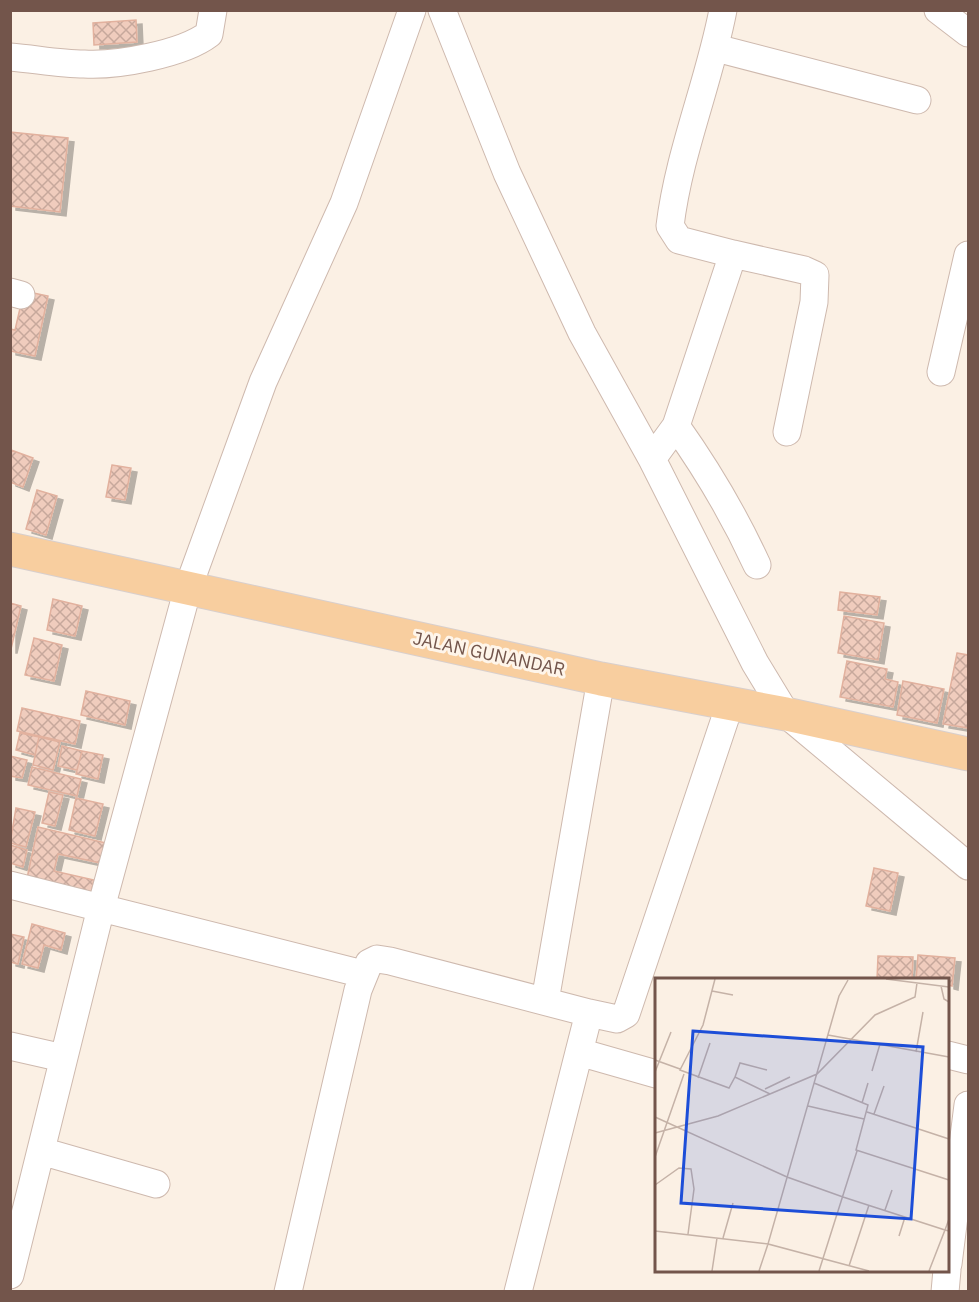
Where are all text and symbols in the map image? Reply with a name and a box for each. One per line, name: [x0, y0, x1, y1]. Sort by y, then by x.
street label: JALAN GUNANDAR: [411, 626, 567, 681]
inset map: [655, 978, 949, 1272]

